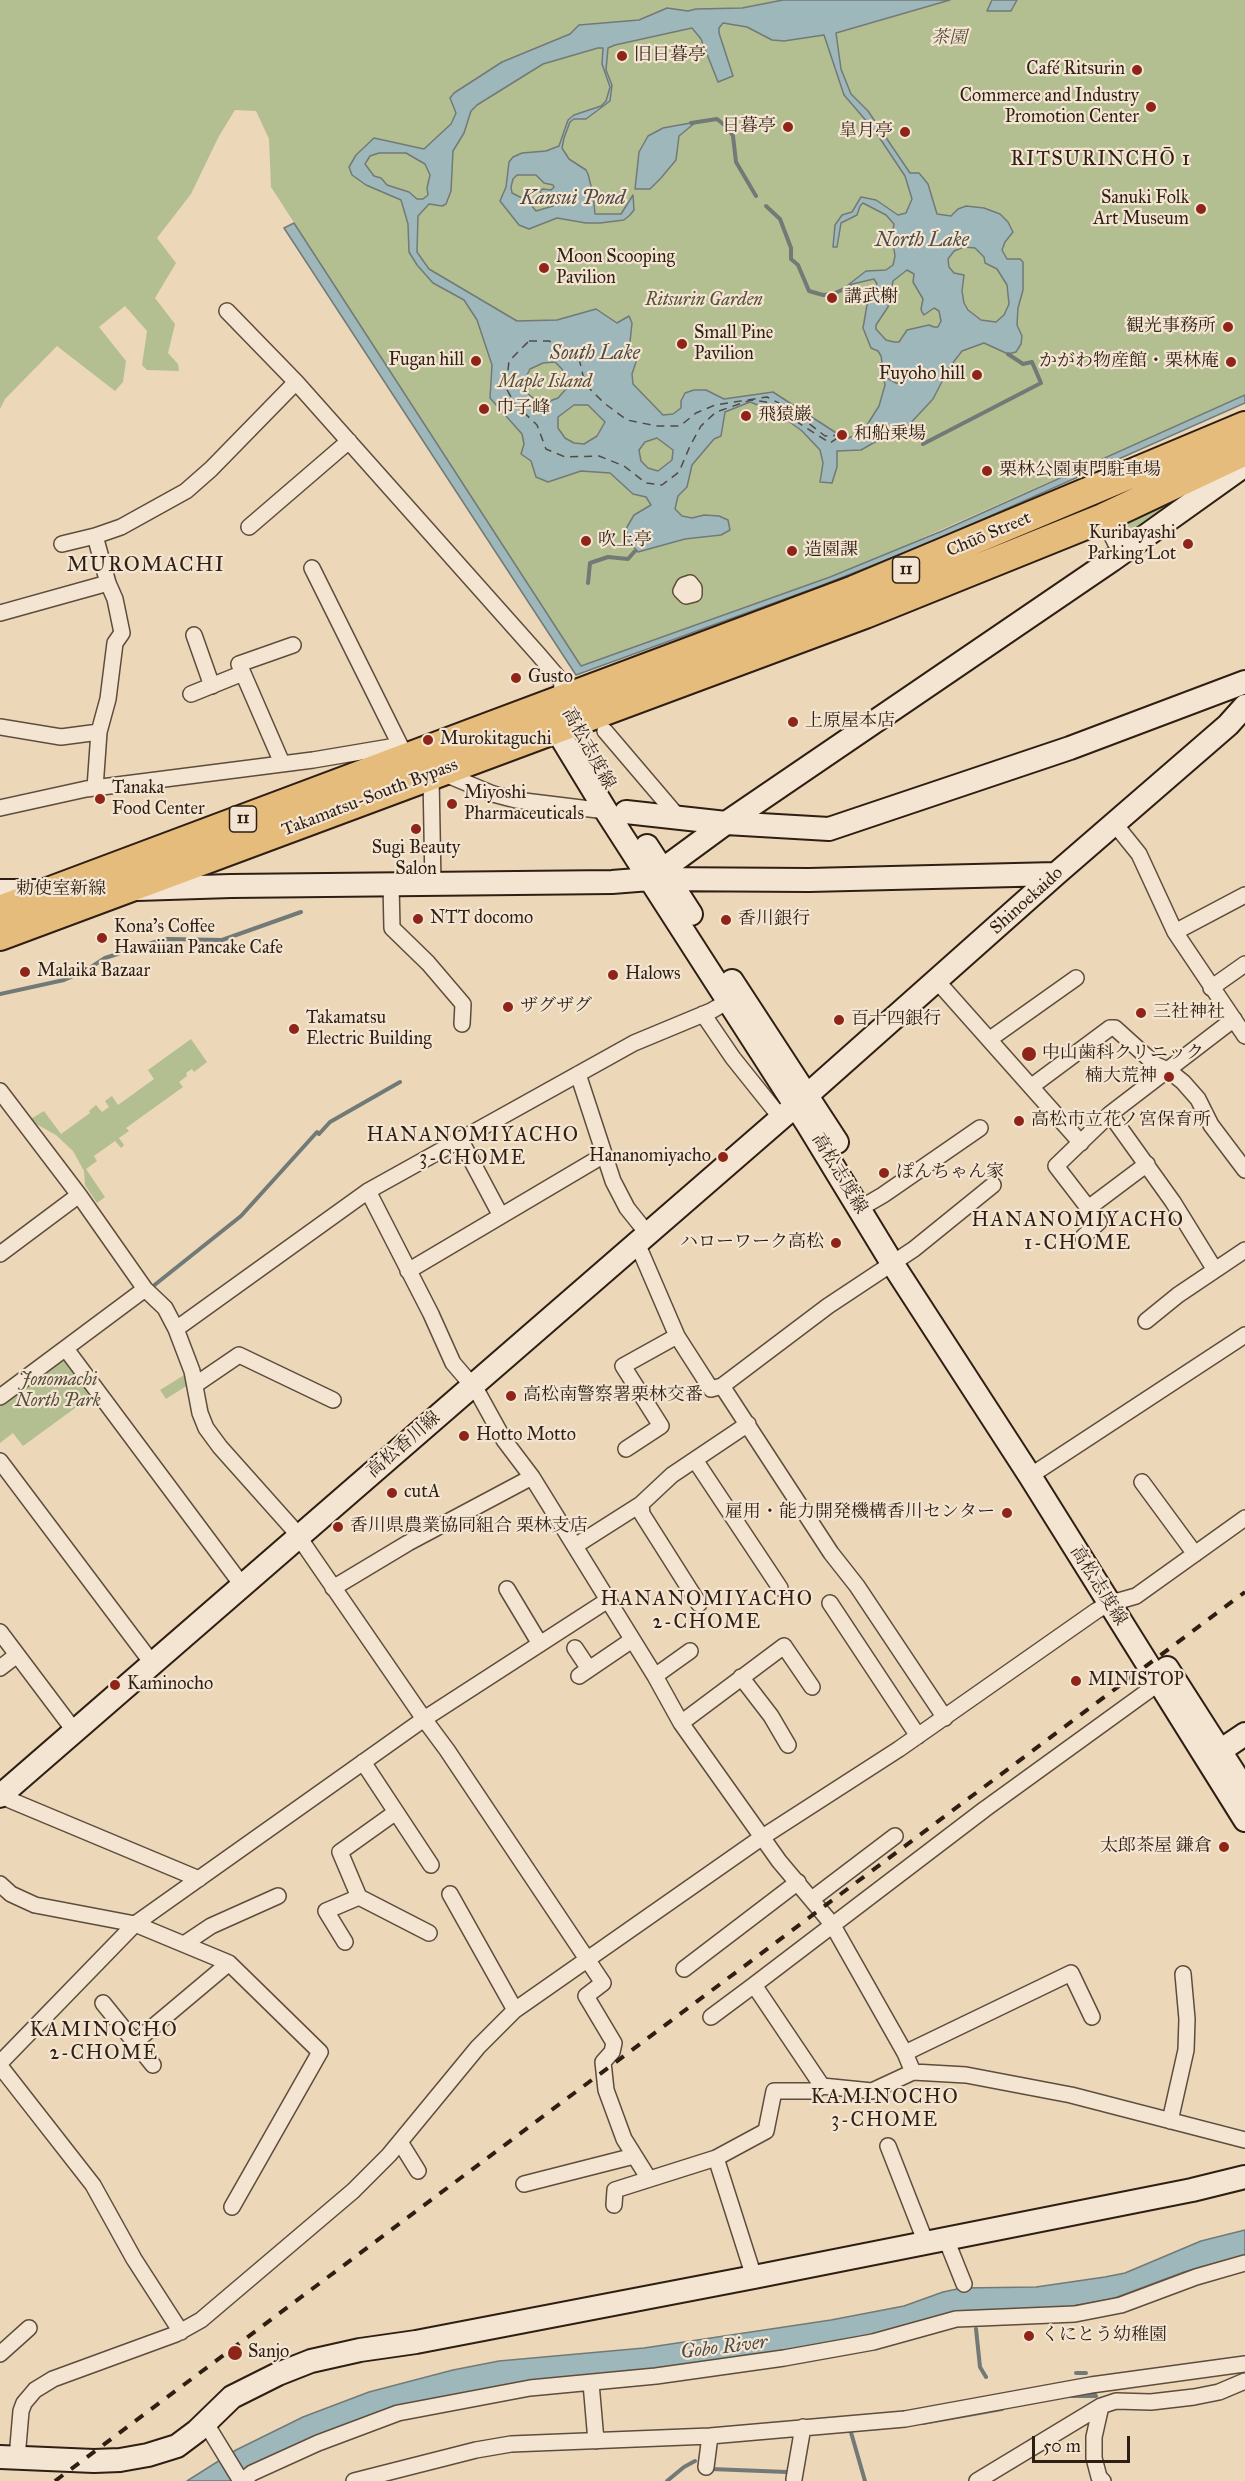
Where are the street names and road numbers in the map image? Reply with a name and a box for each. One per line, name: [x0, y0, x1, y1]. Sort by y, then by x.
street label: Chūō Street: [944, 508, 1034, 562]
road number: 11: [892, 557, 920, 583]
street label: 高松志度線: [557, 704, 619, 794]
street label: Takamatsu-South Bypass: [279, 754, 461, 842]
road number: 11: [230, 806, 256, 832]
street label: Shinoekaido: [986, 863, 1068, 939]
street label: 勅使室新線: [16, 879, 106, 901]
street label: 高松志度線: [807, 1130, 871, 1218]
street label: 高松香川線: [363, 1407, 445, 1483]
street label: 高松志度線: [1065, 1542, 1131, 1630]

